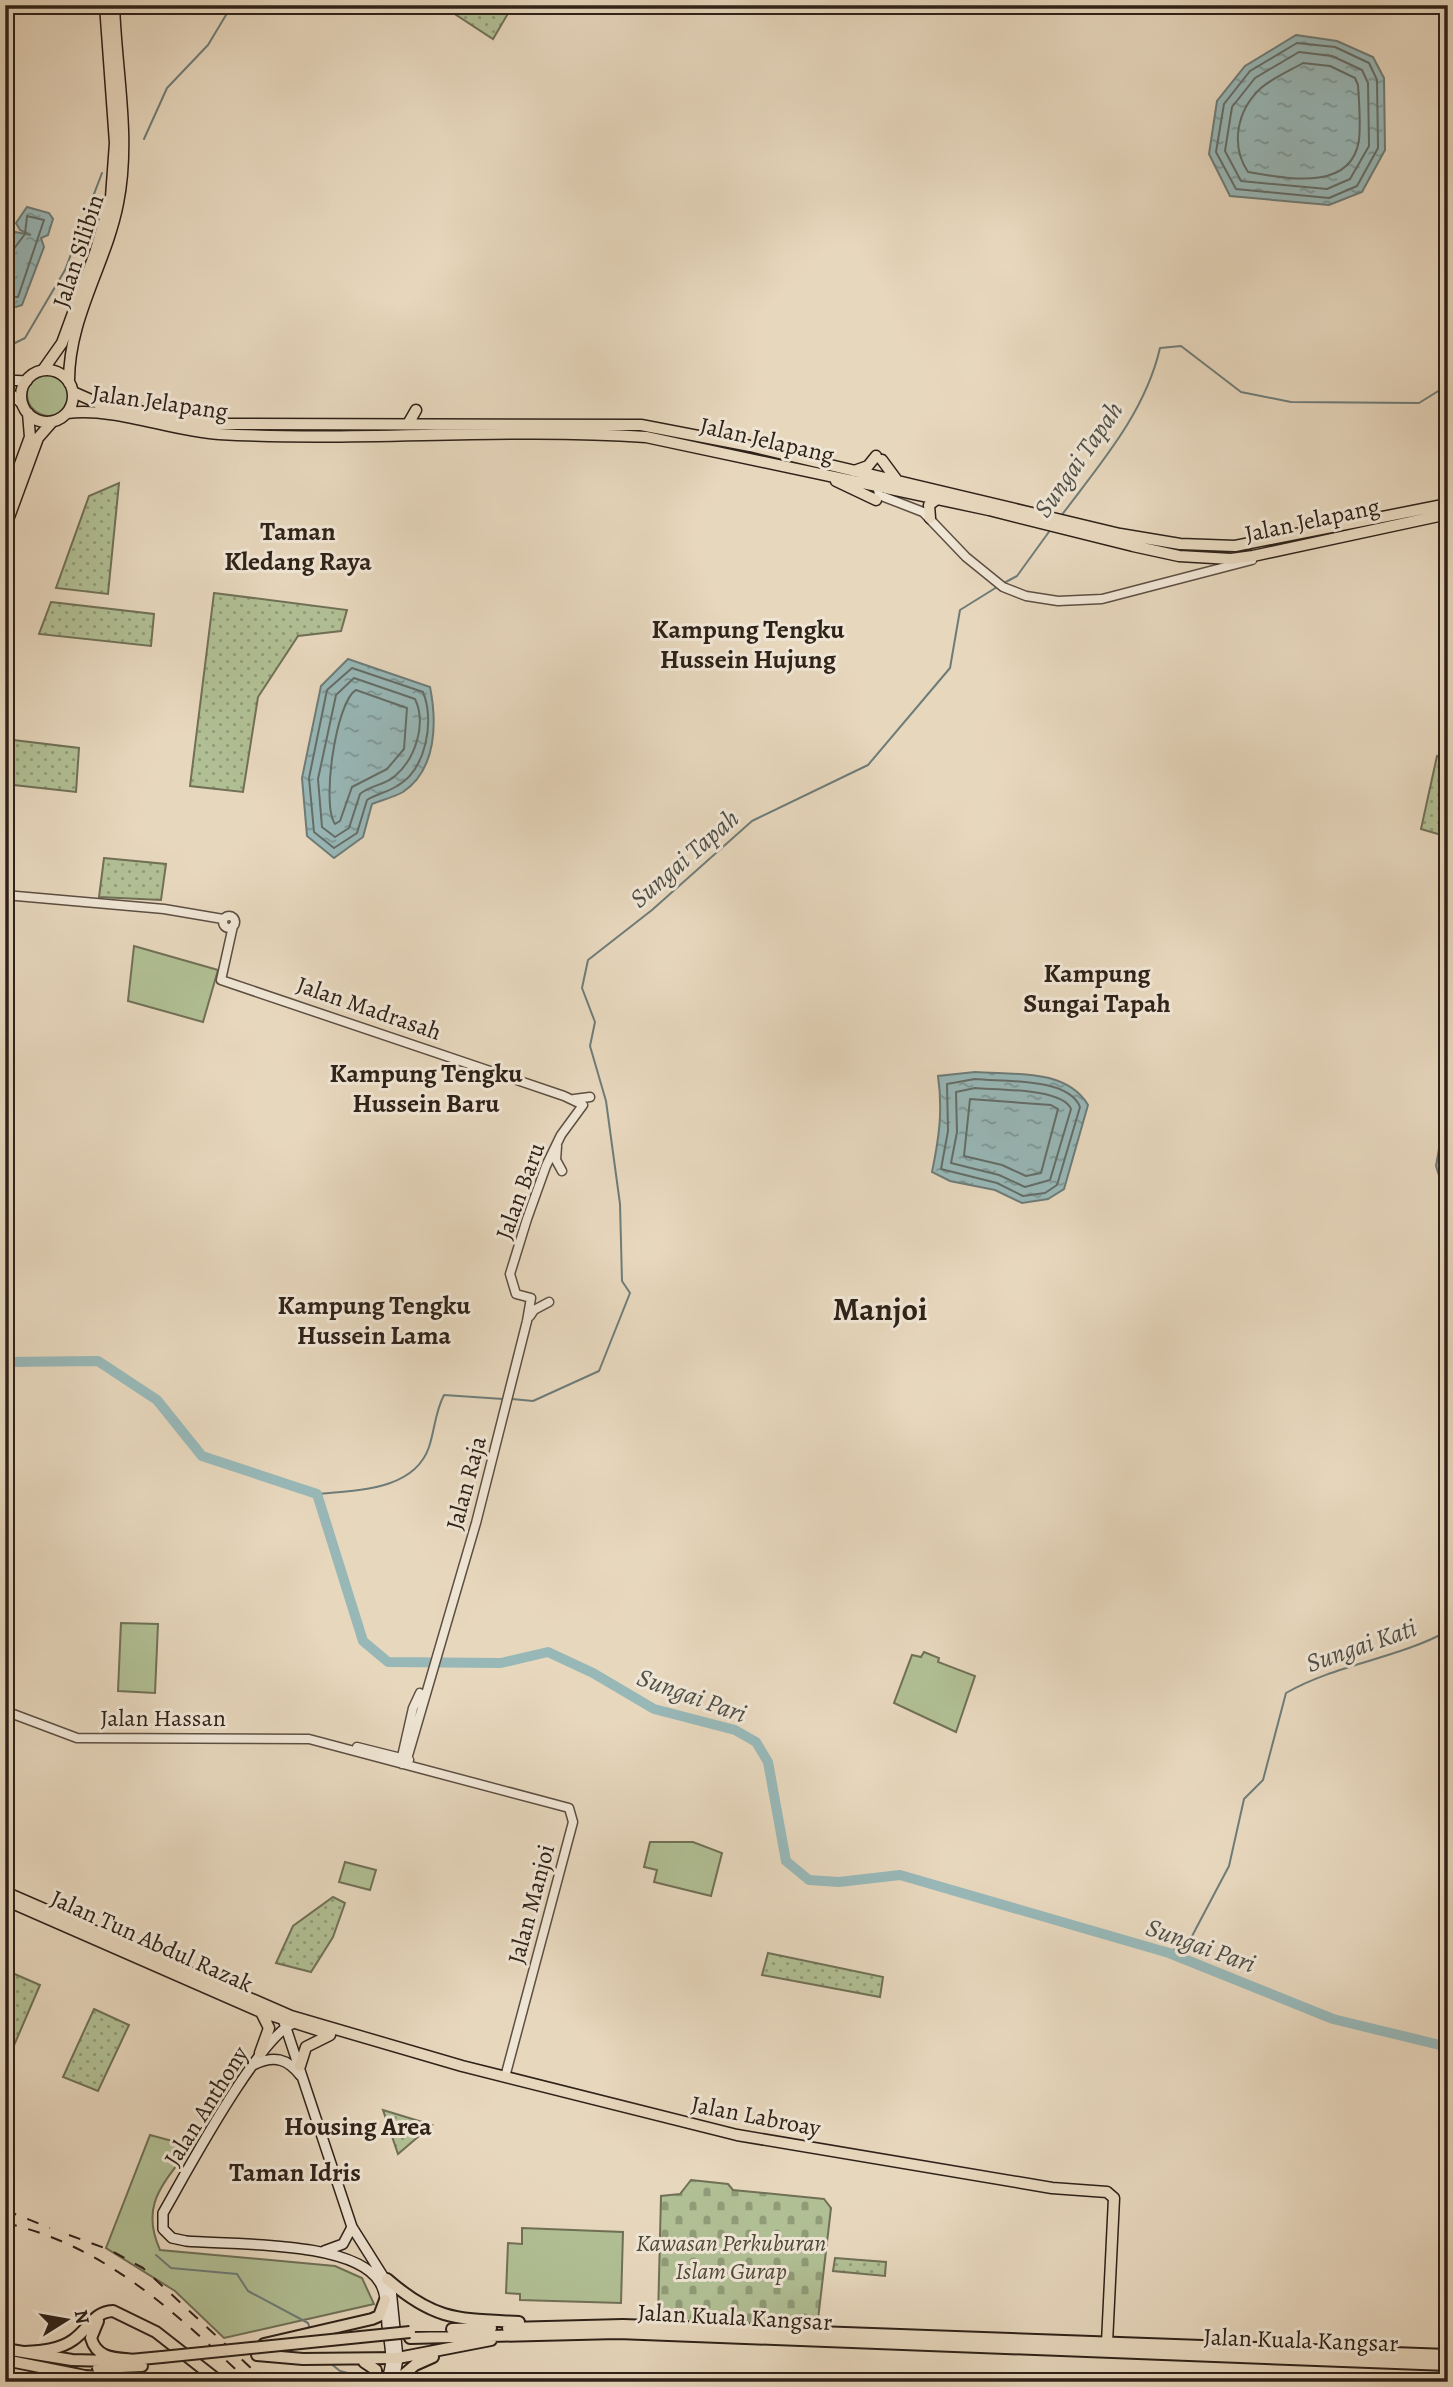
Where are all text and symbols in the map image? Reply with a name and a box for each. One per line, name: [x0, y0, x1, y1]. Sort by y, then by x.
street label: Jalan Silibin: [45, 190, 111, 312]
street label: Jalan Jelapang: [90, 377, 230, 427]
water label: Sungai Tapah: [1026, 394, 1131, 524]
street label: Jalan Jelapang: [697, 409, 837, 471]
street label: Jalan Jelapang: [1242, 490, 1382, 550]
district label: Taman Kledang Raya: [224, 514, 372, 579]
district label: Kampung Tengku Hussein Hujung: [652, 612, 845, 677]
water label: Sungai Tapah: [622, 801, 747, 916]
district label: Kampung Sungai Tapah: [1023, 956, 1171, 1021]
street label: Jalan Madrasah: [292, 968, 446, 1048]
district label: Kampung Tengku Hussein Baru: [330, 1056, 523, 1121]
street label: Jalan Baru: [488, 1138, 552, 1244]
district label: Manjoi: [833, 1287, 927, 1331]
district label: Kampung Tengku Hussein Lama: [278, 1288, 471, 1353]
street label: Jalan Raja: [438, 1432, 494, 1533]
water label: Sungai Kati: [1301, 1610, 1421, 1681]
water label: Sungai Pari: [632, 1660, 751, 1731]
street label: Jalan Hassan: [100, 1702, 226, 1734]
street label: Jalan Manjoi: [500, 1841, 562, 1967]
street label: Jalan Tun Abdul Razak: [46, 1882, 258, 2000]
water label: Sungai Pari: [1141, 1910, 1260, 1981]
street label: Jalan Anthony: [156, 2040, 256, 2172]
street label: Jalan Labroay: [689, 2088, 824, 2144]
district label: Housing Area: [284, 2109, 432, 2144]
district label: Taman Idris: [229, 2155, 361, 2190]
park label: Kawasan Perkuburan Islam Gurap: [636, 2227, 826, 2287]
north arrow: [32, 2286, 102, 2356]
street label: Jalan Kuala Kangsar: [637, 2296, 833, 2338]
text: N: [68, 2308, 96, 2326]
street label: Jalan Kuala Kangsar: [1203, 2321, 1399, 2359]

